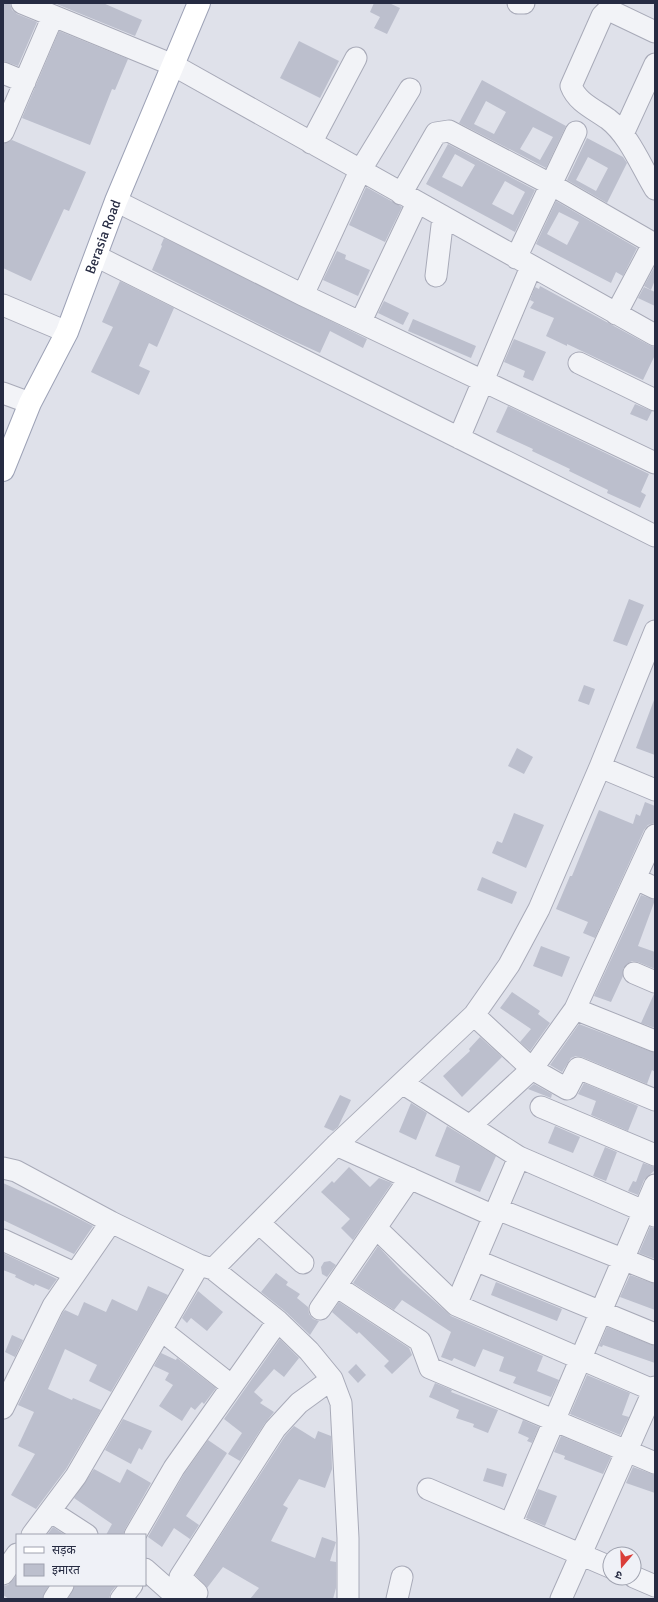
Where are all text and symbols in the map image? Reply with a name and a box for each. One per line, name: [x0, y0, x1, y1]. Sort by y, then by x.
street label: Berasia Road: [82, 198, 125, 276]
legend: [16, 1534, 146, 1586]
text: सड़क: [52, 1543, 77, 1558]
north arrow: [602, 1546, 642, 1586]
text: इमारत: [52, 1563, 81, 1578]
text: उ: [613, 1568, 624, 1582]

